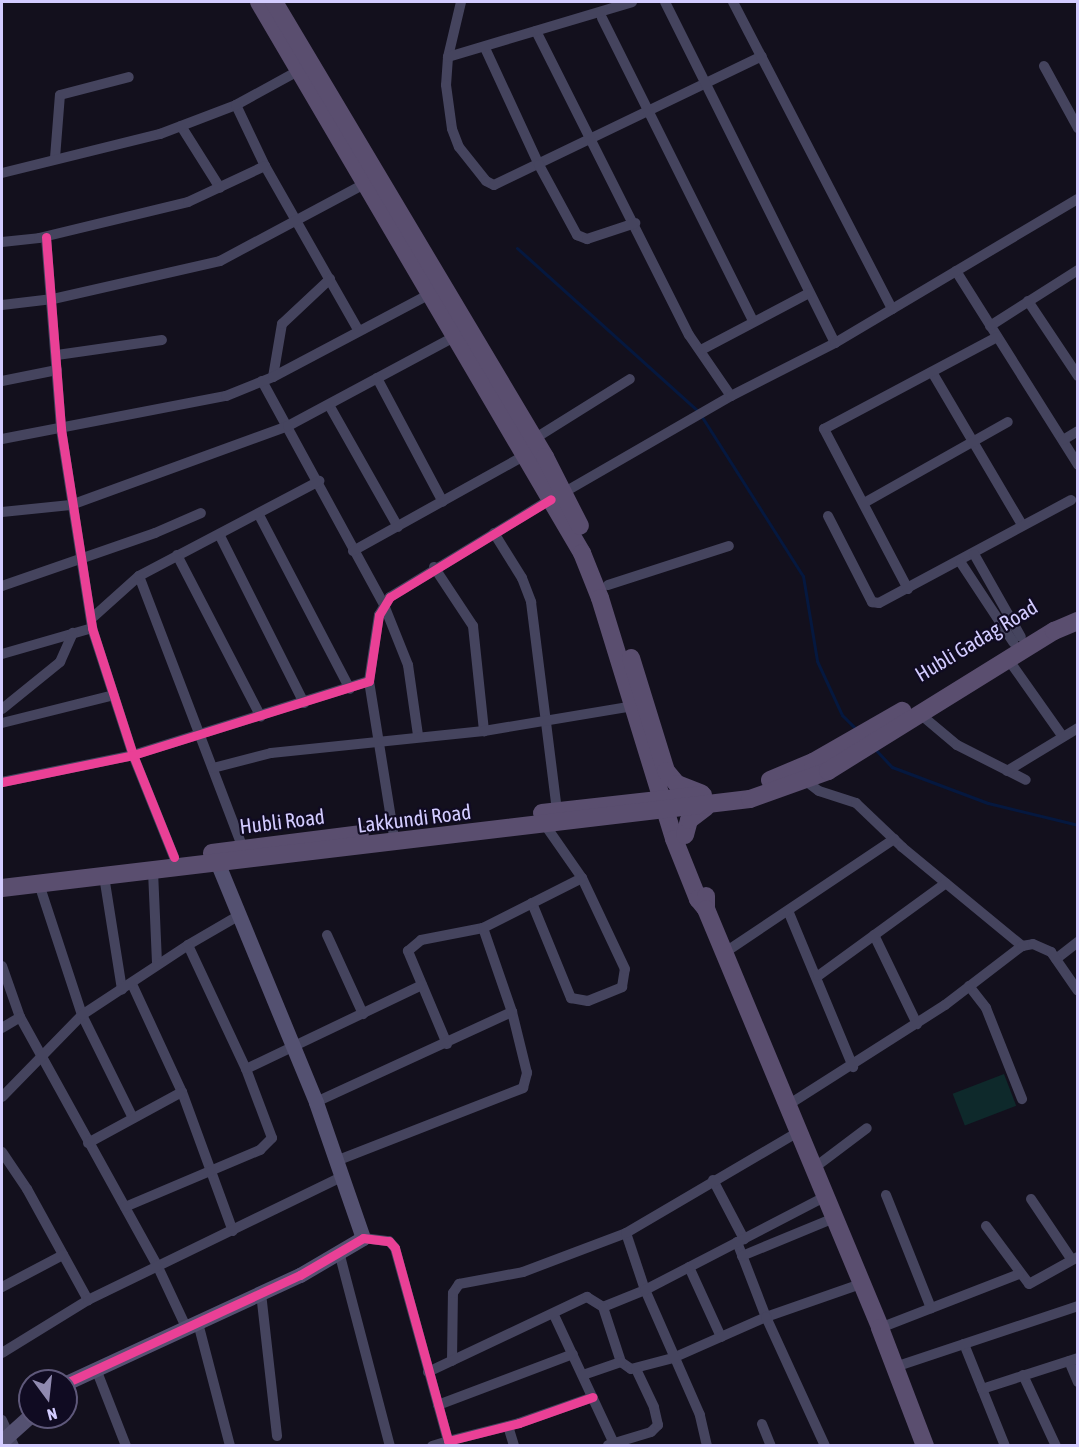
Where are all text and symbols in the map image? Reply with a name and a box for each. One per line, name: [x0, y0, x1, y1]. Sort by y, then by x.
street label: Hubli Gadag Road: [910, 594, 1042, 686]
street label: Lakkundi Road: [356, 799, 472, 837]
street label: Hubli Road: [238, 803, 326, 839]
north arrow: [18, 1369, 78, 1429]
text: N: [45, 1405, 59, 1424]

